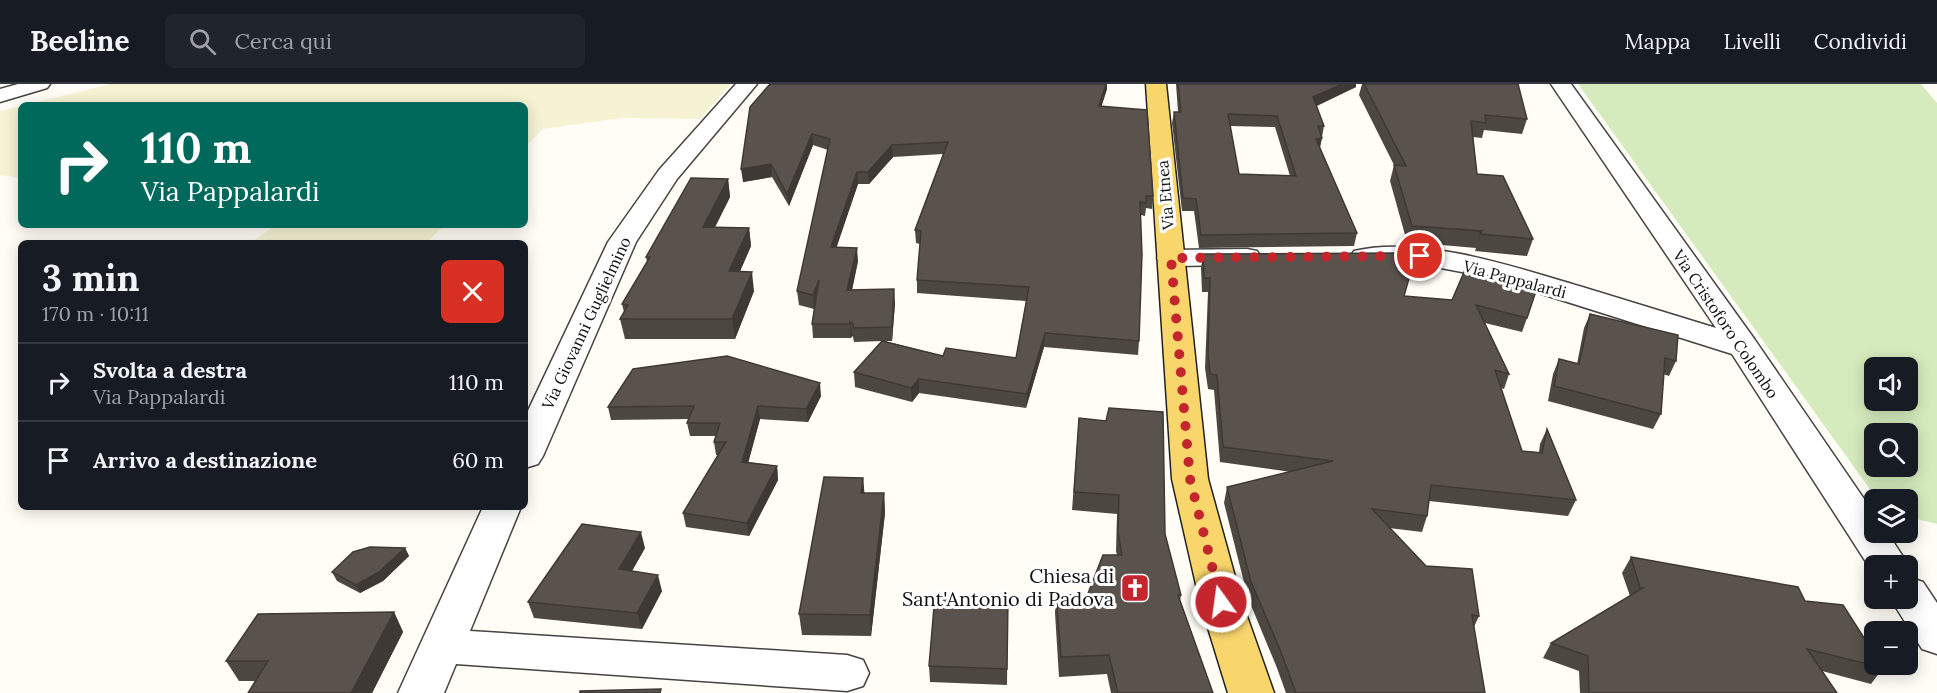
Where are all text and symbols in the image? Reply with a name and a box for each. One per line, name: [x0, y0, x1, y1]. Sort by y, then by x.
search box: [165, 14, 585, 68]
text: Beeline: [30, 23, 129, 59]
icon: search: [186, 25, 219, 58]
text: Cerca qui: [234, 27, 332, 55]
text: Mappa: [1625, 28, 1691, 55]
text: Livelli: [1724, 28, 1781, 55]
text: Condividi: [1814, 28, 1907, 55]
text: 110 m: [141, 121, 252, 175]
icon: right: [42, 126, 120, 204]
street label: Via Etnea: [1152, 159, 1178, 232]
text: Via Pappalardi: [141, 174, 320, 208]
pin: [1394, 230, 1445, 281]
street label: Via Giovanni Guglielmino: [537, 234, 635, 413]
icon: arrive: [1403, 239, 1436, 272]
street label: Via Cristoforo Colombo: [1668, 245, 1783, 402]
text: 3 min: [42, 255, 140, 301]
street label: Via Pappalardi: [1460, 255, 1569, 302]
button: close: [441, 260, 504, 323]
text: 170 m · 10:11: [42, 301, 149, 326]
text: Svolta a destra: [93, 356, 247, 384]
map controls: [1864, 357, 1918, 675]
button: sound: [1864, 357, 1918, 411]
icon: right: [42, 366, 75, 399]
text: 110 m: [449, 368, 504, 396]
text: Via Pappalardi: [93, 384, 225, 409]
button: search: [1864, 423, 1918, 477]
icon: arrive: [42, 444, 75, 477]
text: Arrivo a destinazione: [93, 446, 317, 474]
text: 60 m: [452, 446, 504, 474]
button: layers: [1864, 489, 1918, 543]
button: +: [1864, 555, 1918, 609]
place label: Chiesa di Sant'Antonio di Padova: [902, 563, 1114, 611]
position arrow: [1189, 570, 1253, 634]
church icon: Chiesa di Sant'Antonio di Padova: [1119, 572, 1151, 604]
button: −: [1864, 621, 1918, 675]

